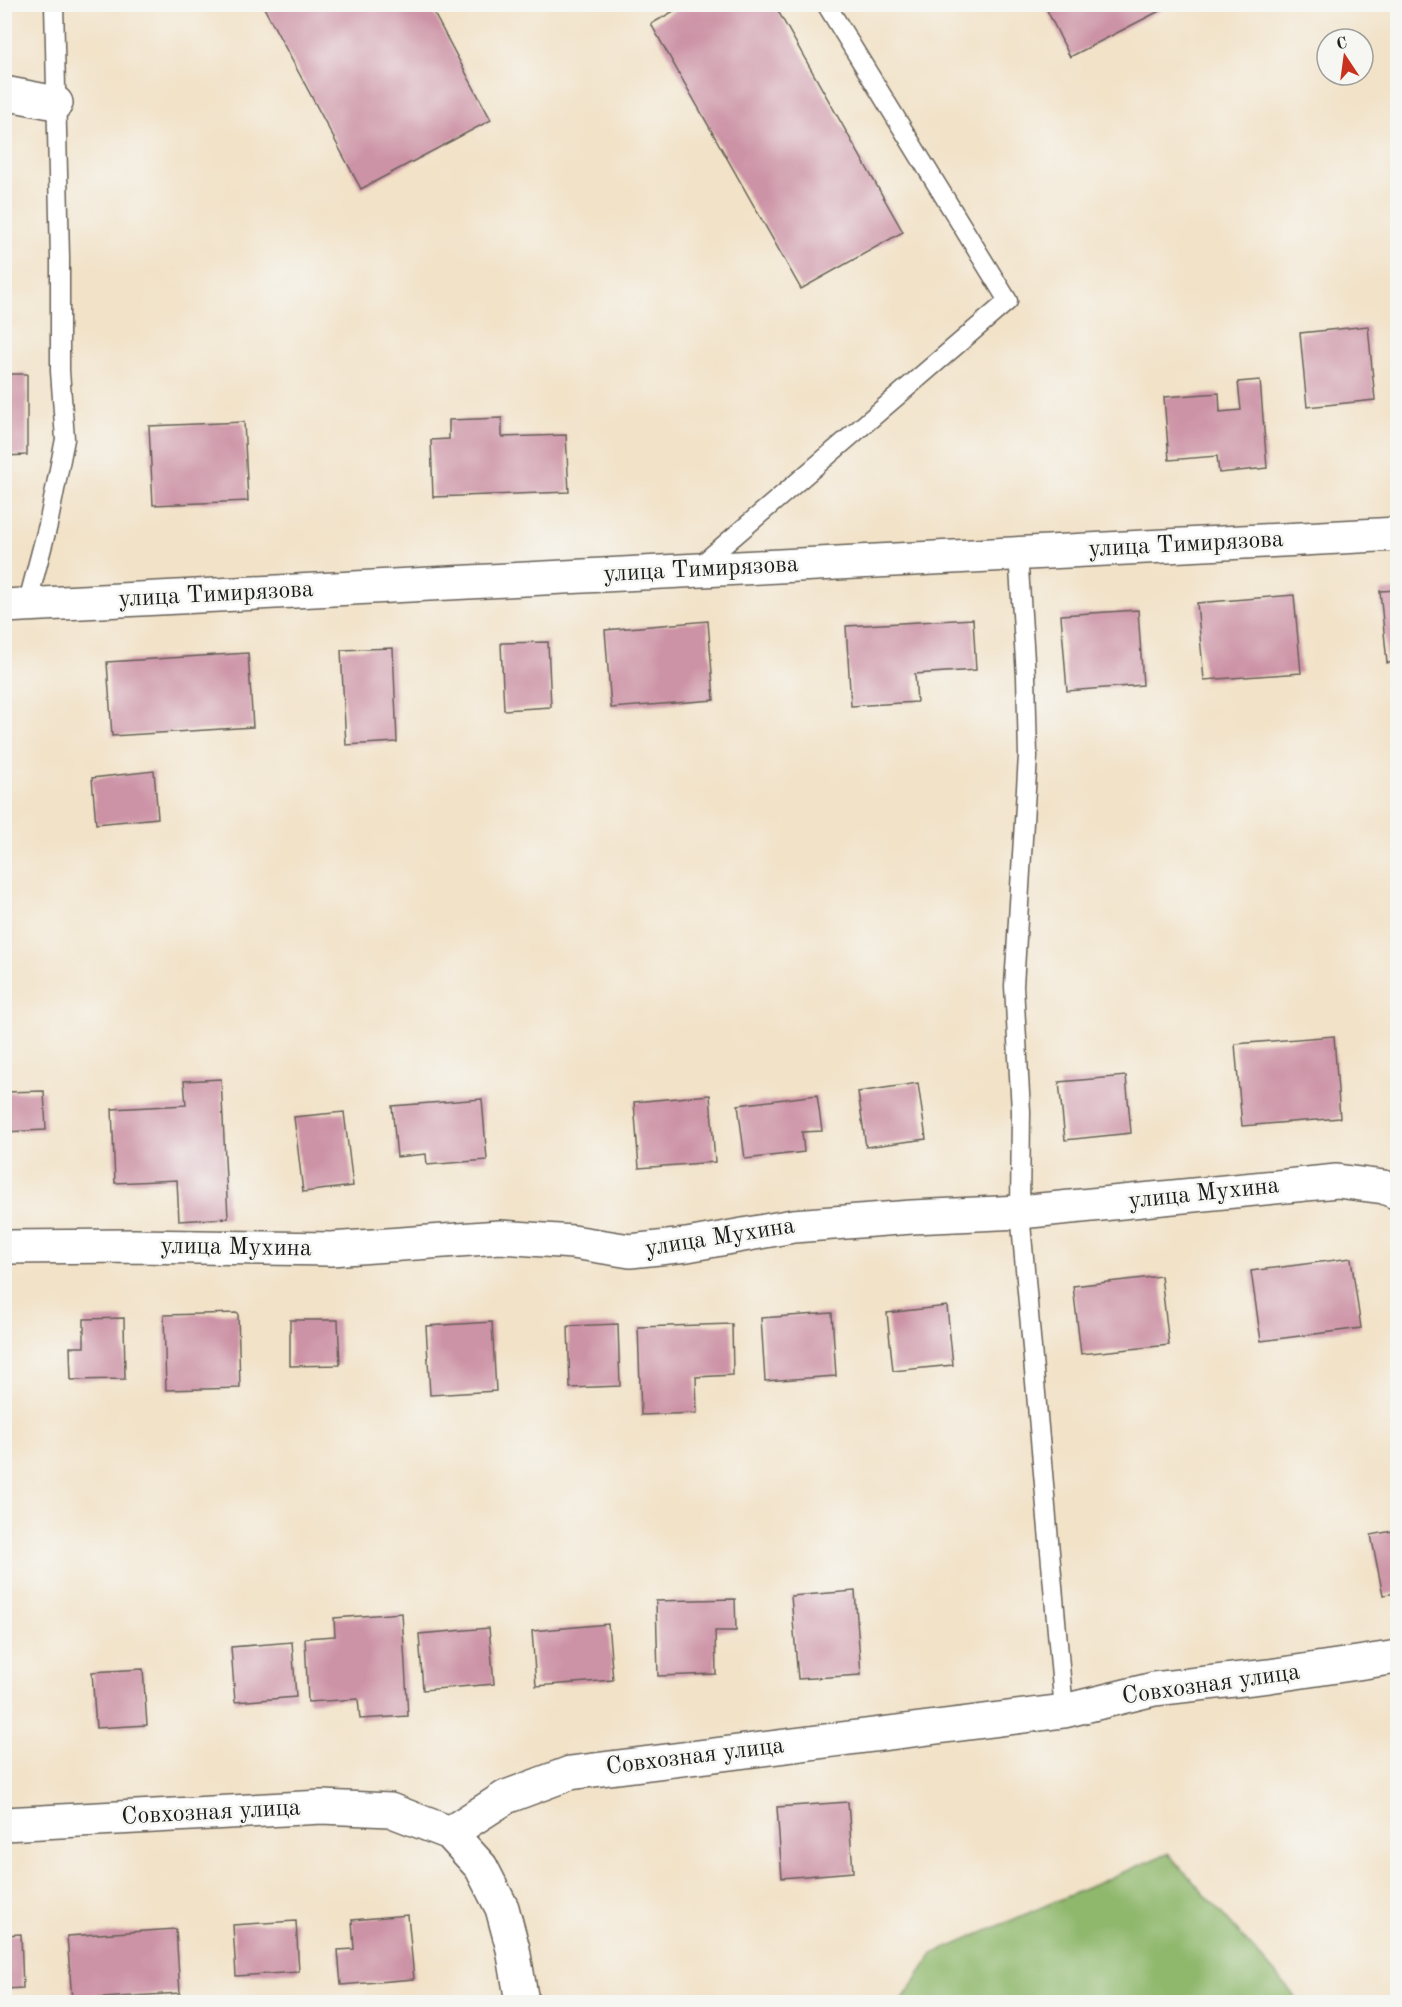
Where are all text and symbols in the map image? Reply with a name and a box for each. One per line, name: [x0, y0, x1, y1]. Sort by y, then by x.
north arrow: [1315, 27, 1375, 87]
text: С: [1335, 35, 1349, 53]
street label: улица Тимирязова: [1088, 528, 1284, 562]
street label: улица Тимирязова: [603, 553, 799, 587]
street label: улица Тимирязова: [118, 578, 314, 612]
street label: улица Мухина: [1127, 1174, 1281, 1214]
street label: улица Мухина: [643, 1214, 797, 1262]
street label: улица Мухина: [160, 1235, 312, 1261]
street label: Совхозная улица: [1121, 1661, 1302, 1709]
street label: Совхозная улица: [605, 1734, 786, 1780]
street label: Совхозная улица: [121, 1796, 301, 1830]

